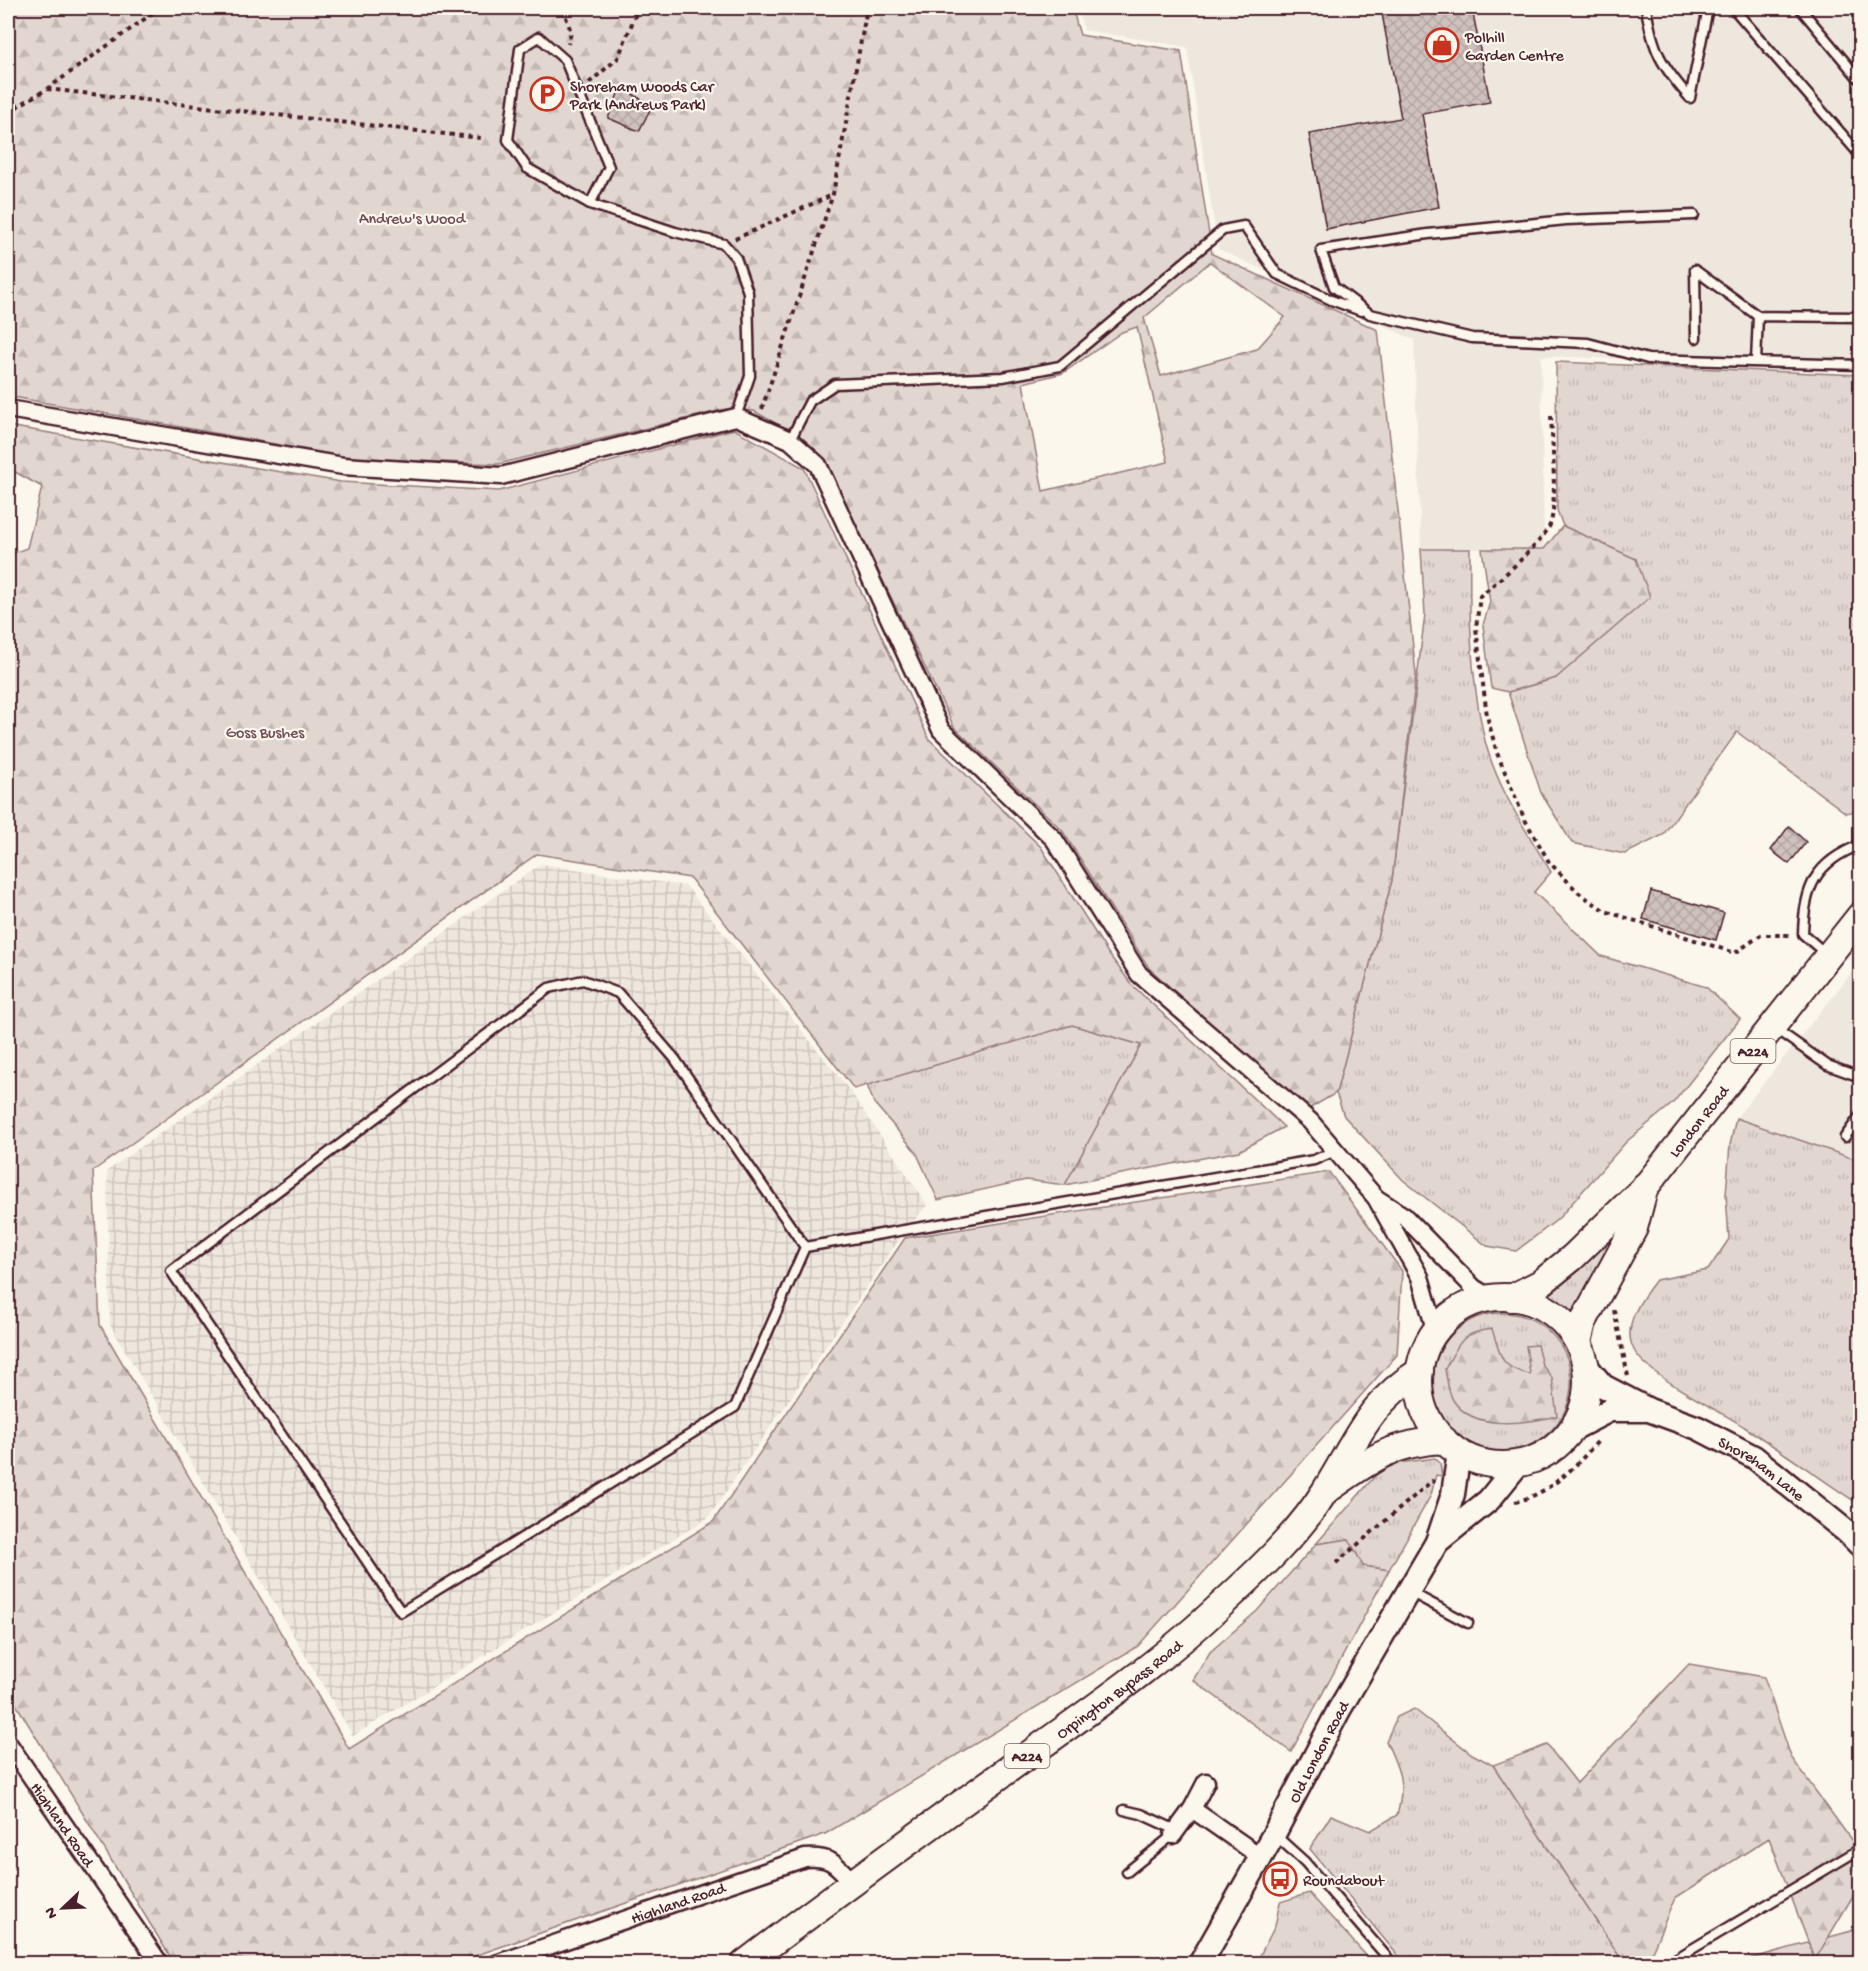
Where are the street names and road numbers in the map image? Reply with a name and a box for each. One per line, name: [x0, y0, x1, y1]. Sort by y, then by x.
road number: A224: [1730, 1039, 1776, 1063]
street label: London Road: [1666, 1082, 1736, 1162]
street label: Shoreham Lane: [1714, 1434, 1808, 1507]
street label: Orpington Bypass Road: [1054, 1636, 1189, 1745]
street label: Old London Road: [1286, 1697, 1356, 1807]
road number: A224: [1004, 1744, 1050, 1768]
street label: Highland Road: [25, 1780, 97, 1873]
street label: Highland Road: [629, 1880, 730, 1930]

